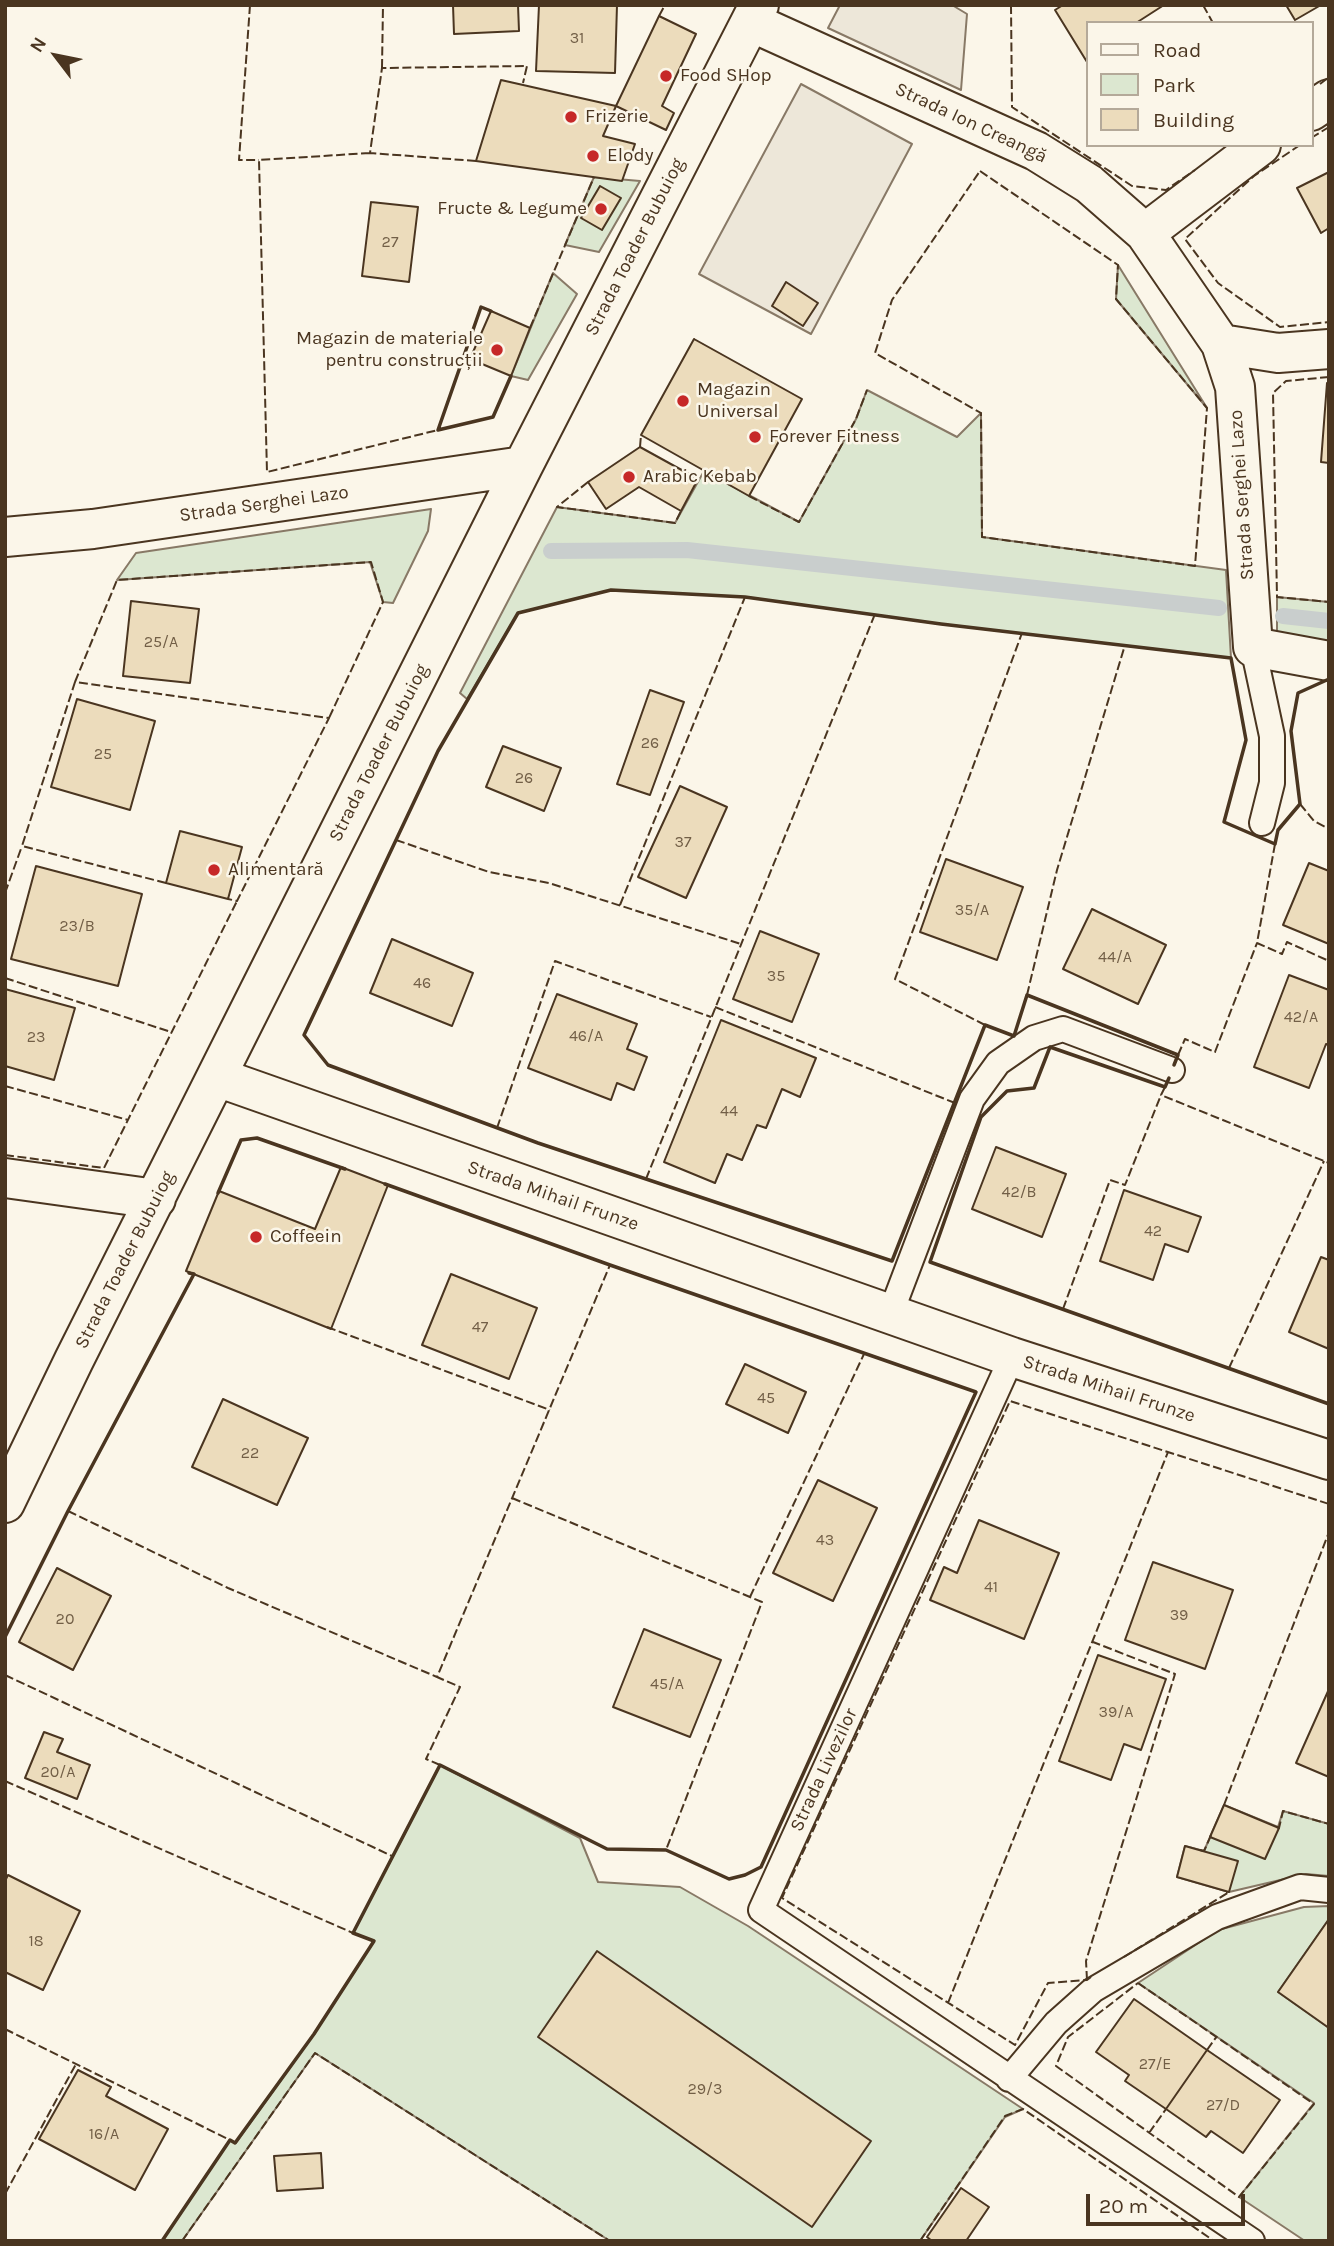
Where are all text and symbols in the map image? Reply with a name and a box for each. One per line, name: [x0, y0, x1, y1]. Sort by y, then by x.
north arrow: [21, 21, 91, 91]
legend: [1086, 21, 1313, 147]
house number: 31: [570, 28, 584, 48]
text: N: [25, 33, 51, 56]
text: Road: [1153, 38, 1201, 62]
place label: Food SHop: [680, 65, 772, 87]
marker: Food SHop: [658, 68, 674, 84]
text: Park: [1153, 73, 1196, 97]
street label: Strada Ion Creangă: [891, 78, 1051, 168]
place label: Frizerie: [585, 106, 649, 128]
text: Building: [1153, 108, 1234, 132]
marker: Frizerie: [563, 109, 579, 125]
place label: Elody: [607, 145, 653, 167]
marker: Elody: [585, 148, 601, 164]
street label: Strada Toader Bubuiog: [580, 154, 690, 340]
place label: Fructe & Legume: [437, 198, 587, 220]
marker: Fructe & Legume: [593, 201, 609, 217]
house number: 27: [382, 232, 398, 252]
place label: Magazin de materiale pentru construcții: [296, 328, 483, 372]
marker: Magazin de materiale pentru construcții: [489, 342, 505, 358]
place label: Magazin Universal: [697, 379, 778, 423]
marker: Magazin Universal: [675, 393, 691, 409]
street label: Strada Serghei Lazo: [1225, 409, 1259, 581]
place label: Forever Fitness: [769, 426, 900, 448]
marker: Forever Fitness: [747, 429, 763, 445]
place label: Arabic Kebab: [643, 466, 757, 488]
marker: Arabic Kebab: [621, 469, 637, 485]
street label: Strada Serghei Lazo: [178, 481, 350, 527]
house number: 25/A: [144, 632, 178, 652]
street label: Strada Toader Bubuiog: [324, 660, 434, 846]
house number: 26: [641, 733, 659, 753]
house number: 25: [94, 744, 112, 764]
house number: 26: [515, 768, 533, 788]
house number: 37: [675, 832, 691, 852]
place label: Alimentară: [228, 859, 324, 881]
marker: Alimentară: [206, 862, 222, 878]
house number: 35/A: [955, 900, 989, 920]
house number: 23/B: [59, 916, 95, 936]
house number: 44/A: [1098, 947, 1132, 967]
house number: 35: [767, 966, 785, 986]
house number: 46: [413, 973, 431, 993]
house number: 42/A: [1284, 1007, 1318, 1027]
house number: 46/A: [569, 1026, 603, 1046]
house number: 23: [27, 1027, 45, 1047]
house number: 44: [720, 1101, 738, 1121]
street label: Strada Mihail Frunze: [464, 1156, 642, 1236]
street label: Strada Toader Bubuiog: [70, 1167, 180, 1353]
house number: 42/B: [1001, 1182, 1037, 1202]
house number: 42: [1144, 1221, 1162, 1241]
place label: Coffeein: [270, 1226, 342, 1248]
marker: Coffeein: [248, 1229, 264, 1245]
house number: 47: [472, 1317, 488, 1337]
street label: Strada Mihail Frunze: [1020, 1350, 1198, 1428]
house number: 45: [757, 1388, 775, 1408]
house number: 22: [241, 1443, 259, 1463]
house number: 43: [816, 1530, 834, 1550]
house number: 41: [984, 1577, 998, 1597]
house number: 39: [1170, 1605, 1188, 1625]
house number: 20: [56, 1609, 74, 1629]
house number: 45/A: [650, 1674, 684, 1694]
house number: 39/A: [1099, 1702, 1133, 1722]
street label: Strada Livezilor: [786, 1705, 862, 1835]
house number: 20/A: [41, 1762, 75, 1782]
house number: 18: [28, 1931, 44, 1951]
house number: 27/E: [1139, 2054, 1171, 2074]
house number: 29/3: [688, 2079, 722, 2099]
house number: 27/D: [1206, 2095, 1240, 2115]
house number: 16/A: [89, 2124, 119, 2144]
scale bar: [1089, 2180, 1248, 2224]
text: 20 m: [1099, 2194, 1148, 2218]

